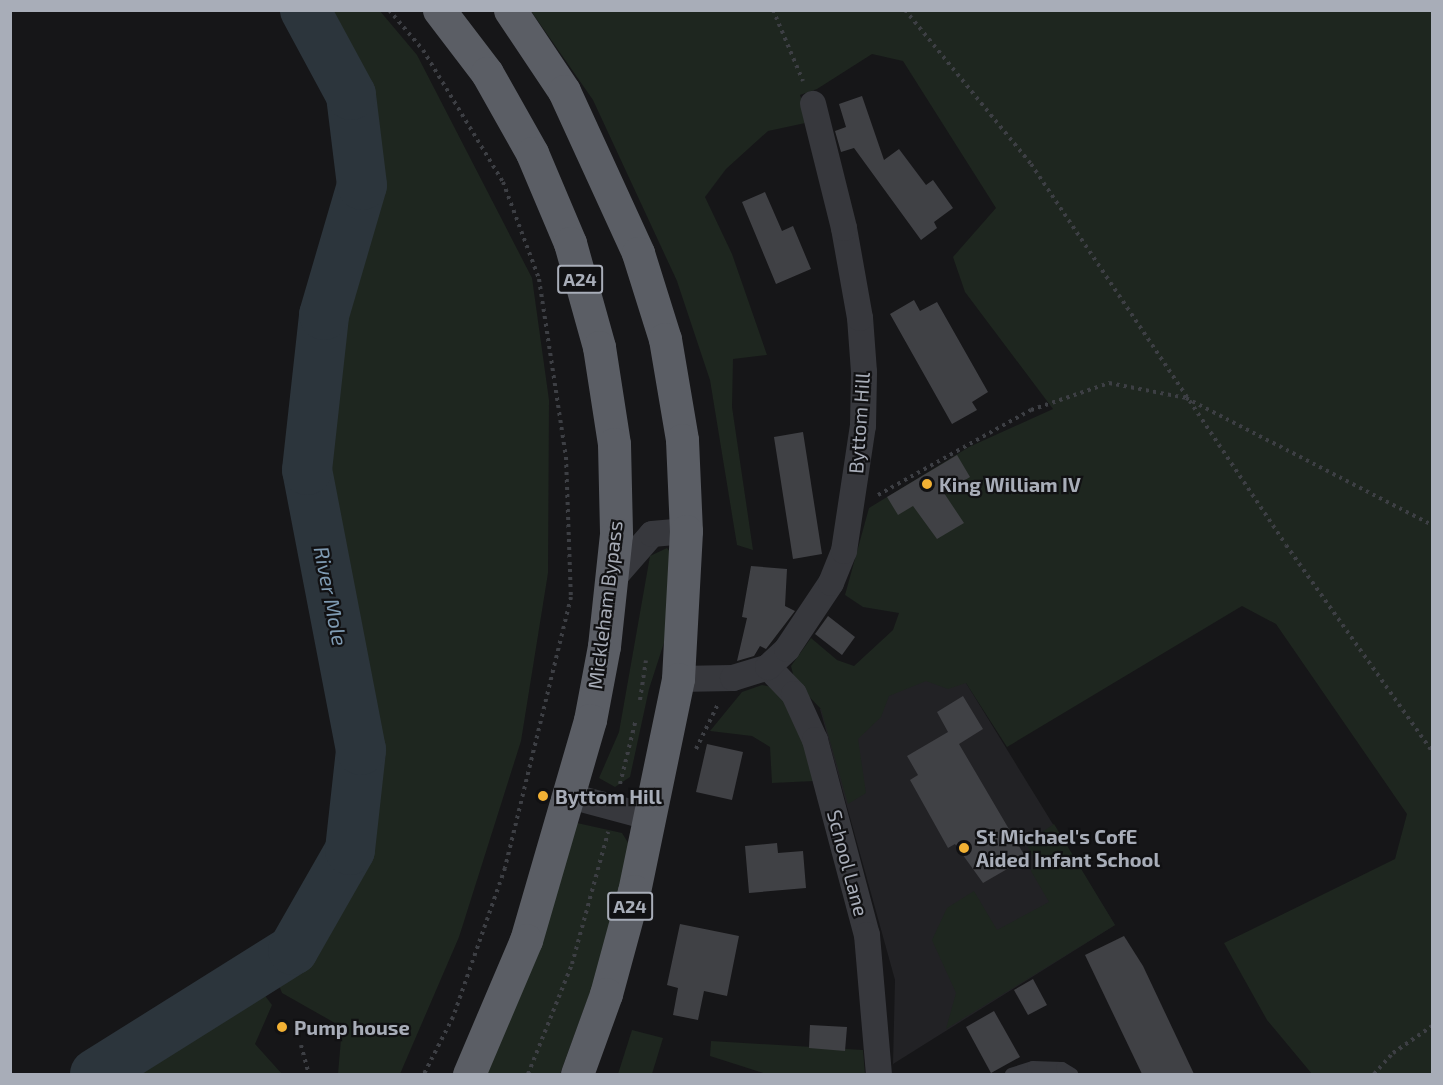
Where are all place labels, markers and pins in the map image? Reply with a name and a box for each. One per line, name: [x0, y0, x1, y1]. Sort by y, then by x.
place label: King William IV: [939, 472, 1081, 496]
marker: King William IV: [920, 477, 934, 491]
place label: Byttom Hill: [555, 784, 662, 808]
marker: Byttom Hill: [536, 789, 550, 803]
place label: St Michael's CofE Aided Infant School: [976, 825, 1160, 872]
marker: St Michael's CofE Aided Infant School: [957, 841, 971, 855]
place label: Pump house: [294, 1015, 410, 1039]
marker: Pump house: [275, 1020, 289, 1034]

